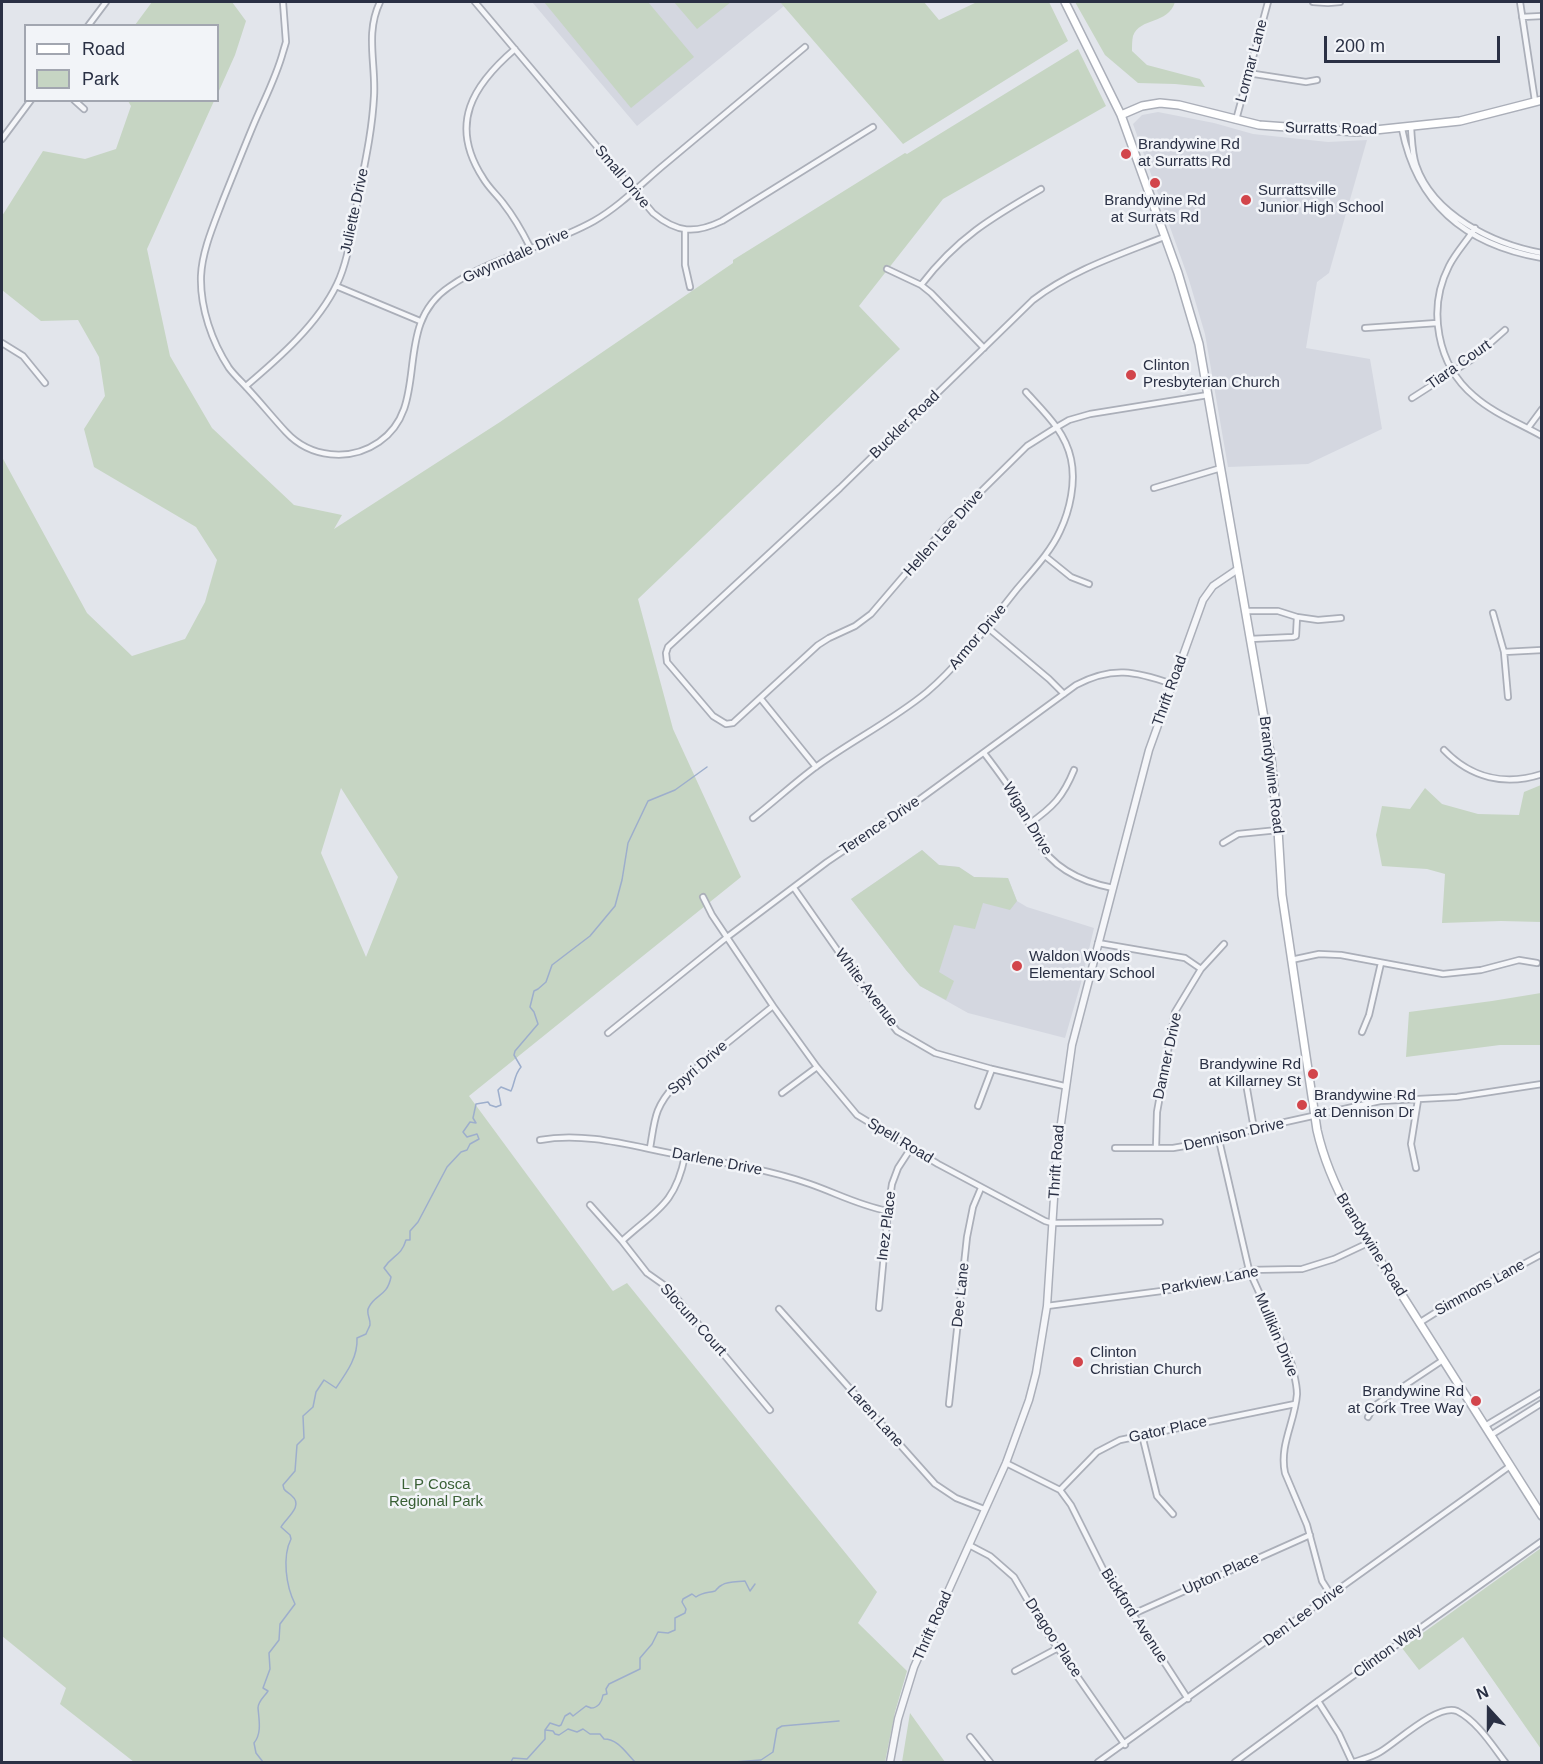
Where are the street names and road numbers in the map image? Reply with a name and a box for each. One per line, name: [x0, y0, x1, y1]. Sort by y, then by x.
street label: Lormar Lane: [1232, 18, 1272, 104]
street label: Surratts Road: [1285, 119, 1377, 139]
street label: Small Drive: [590, 142, 654, 212]
street label: Juliette Drive: [337, 167, 373, 255]
street label: Gwynndale Drive: [460, 225, 572, 287]
street label: Tiara Court: [1423, 336, 1495, 394]
street label: Buckler Road: [866, 387, 944, 463]
street label: Hellen Lee Drive: [900, 486, 988, 580]
street label: Armor Drive: [945, 601, 1011, 673]
street label: Thrift Road: [1149, 653, 1191, 729]
street label: Brandywine Road: [1255, 715, 1287, 835]
street label: Wigan Drive: [998, 779, 1056, 859]
street label: Terence Drive: [837, 793, 923, 859]
street label: White Avenue: [831, 945, 901, 1031]
street label: Danner Drive: [1150, 1011, 1186, 1101]
street label: Spyri Drive: [664, 1037, 732, 1099]
street label: Spell Road: [864, 1114, 936, 1168]
street label: Dennison Drive: [1182, 1115, 1286, 1155]
street label: Thrift Road: [1045, 1124, 1069, 1200]
street label: Darlene Drive: [670, 1144, 764, 1180]
street label: Inez Place: [874, 1190, 900, 1262]
street label: Brandywine Road: [1332, 1190, 1410, 1300]
street label: Simmons Lane: [1432, 1256, 1528, 1320]
street label: Dee Lane: [949, 1262, 973, 1328]
street label: Parkview Lane: [1160, 1263, 1260, 1299]
street label: Slocum Court: [656, 1280, 730, 1360]
street label: Mullikin Drive: [1250, 1290, 1302, 1380]
street label: Laren Lane: [843, 1383, 907, 1451]
street label: Gator Place: [1127, 1413, 1209, 1447]
street label: Upton Place: [1180, 1549, 1262, 1599]
street label: Bickford Avenue: [1097, 1565, 1171, 1667]
street label: Den Lee Drive: [1260, 1580, 1348, 1650]
street label: Thrift Road: [910, 1588, 956, 1664]
street label: Dragoo Place: [1021, 1595, 1085, 1681]
street label: Clinton Way: [1350, 1620, 1426, 1682]

